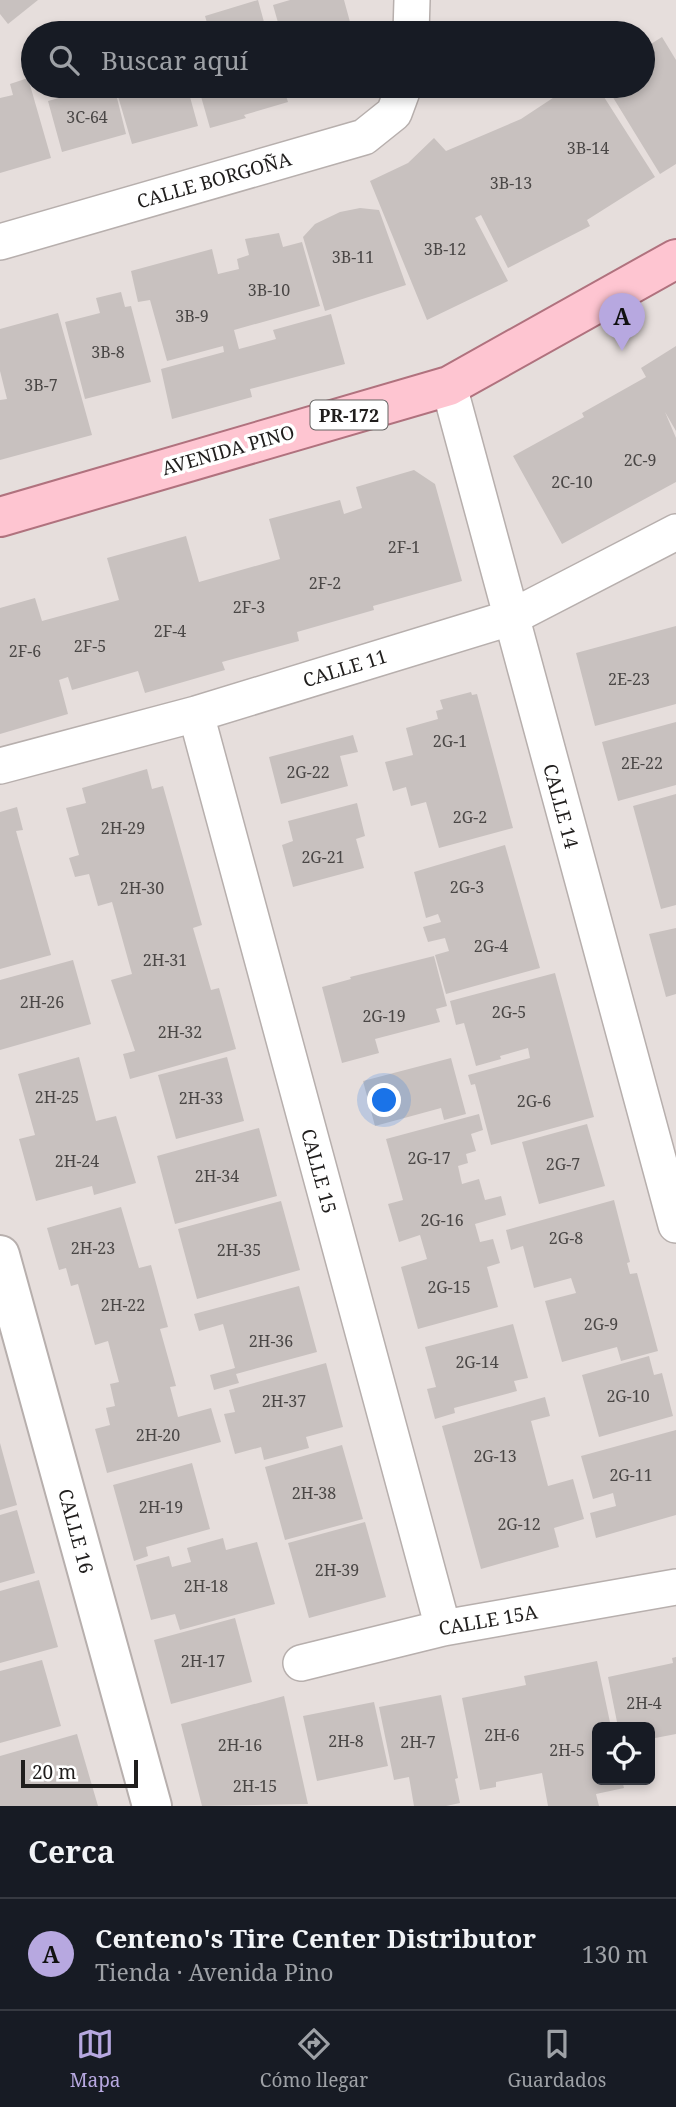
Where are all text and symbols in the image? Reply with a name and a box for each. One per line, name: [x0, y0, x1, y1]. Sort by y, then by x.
search box: [21, 21, 655, 98]
icon: search: [45, 41, 83, 79]
text: Buscar aquí: [101, 42, 248, 78]
house number: 3C-64: [66, 106, 108, 128]
house number: 3B-14: [567, 137, 609, 159]
street label: CALLE BORGOÑA: [134, 145, 295, 215]
house number: 3B-13: [490, 172, 532, 194]
house number: 3B-12: [424, 238, 466, 260]
house number: 3B-11: [332, 246, 374, 268]
house number: 3B-10: [248, 279, 290, 301]
pin: A: [599, 293, 645, 351]
house number: 3B-9: [175, 305, 209, 327]
house number: 3B-8: [91, 341, 125, 363]
house number: 3B-7: [24, 374, 58, 396]
road number: PR-172: [310, 400, 388, 430]
street label: AVENIDA PINO: [159, 419, 297, 481]
house number: 2C-9: [624, 449, 656, 471]
house number: 2C-10: [551, 471, 593, 493]
house number: 2F-1: [388, 536, 420, 558]
house number: 2F-2: [309, 572, 341, 594]
house number: 2F-3: [233, 596, 265, 618]
house number: 2F-4: [154, 620, 186, 642]
house number: 2F-5: [74, 635, 106, 657]
house number: 2F-6: [9, 640, 41, 662]
street label: CALLE 11: [300, 643, 390, 693]
house number: 2E-23: [608, 668, 650, 690]
house number: 2G-1: [433, 730, 467, 752]
house number: 2E-22: [621, 752, 663, 774]
house number: 2G-22: [286, 761, 330, 783]
street label: CALLE 14: [537, 761, 585, 852]
house number: 2G-2: [453, 806, 487, 828]
house number: 2H-29: [101, 817, 145, 839]
house number: 2G-21: [301, 846, 345, 868]
house number: 2G-3: [450, 876, 484, 898]
house number: 2H-30: [120, 877, 164, 899]
house number: 2G-4: [474, 935, 508, 957]
house number: 2H-31: [143, 949, 187, 971]
house number: 2H-26: [20, 991, 64, 1013]
house number: 2G-5: [492, 1001, 526, 1023]
house number: 2G-19: [362, 1005, 406, 1027]
house number: 2H-32: [158, 1021, 202, 1043]
your location: [367, 1083, 401, 1117]
house number: 2H-25: [35, 1086, 79, 1108]
house number: 2H-33: [179, 1087, 223, 1109]
house number: 2G-6: [517, 1090, 551, 1112]
street label: CALLE 15: [295, 1126, 343, 1216]
house number: 2G-17: [407, 1147, 451, 1169]
house number: 2H-24: [55, 1150, 99, 1172]
house number: 2G-7: [546, 1153, 580, 1175]
house number: 2H-34: [195, 1165, 239, 1187]
house number: 2G-16: [420, 1209, 464, 1231]
house number: 2G-8: [549, 1227, 583, 1249]
house number: 2H-23: [71, 1237, 115, 1259]
house number: 2H-35: [217, 1239, 261, 1261]
house number: 2G-15: [427, 1276, 471, 1298]
house number: 2H-22: [101, 1294, 145, 1316]
house number: 2G-9: [584, 1313, 618, 1335]
house number: 2H-36: [249, 1330, 293, 1352]
house number: 2G-14: [455, 1351, 499, 1373]
house number: 2G-10: [606, 1385, 650, 1407]
house number: 2H-37: [262, 1390, 306, 1412]
house number: 2H-20: [136, 1424, 180, 1446]
house number: 2G-13: [473, 1445, 517, 1467]
house number: 2G-11: [609, 1464, 653, 1486]
house number: 2H-38: [292, 1482, 336, 1504]
street label: CALLE 16: [52, 1486, 100, 1576]
house number: 2H-19: [139, 1496, 183, 1518]
house number: 2G-12: [497, 1513, 541, 1535]
house number: 2H-39: [315, 1559, 359, 1581]
house number: 2H-18: [184, 1575, 228, 1597]
street label: CALLE 15A: [436, 1598, 540, 1641]
house number: 2H-17: [181, 1650, 225, 1672]
house number: 2H-4: [626, 1692, 662, 1714]
map controls: [592, 1722, 655, 1785]
button: locate: [592, 1722, 655, 1785]
house number: 2H-6: [484, 1724, 520, 1746]
house number: 2H-8: [328, 1730, 364, 1752]
house number: 2H-7: [400, 1731, 436, 1753]
house number: 2H-16: [218, 1734, 262, 1756]
house number: 2H-5: [549, 1739, 585, 1761]
scale bar: [21, 1757, 138, 1789]
text: 20 m: [32, 1759, 76, 1785]
house number: 2H-15: [233, 1775, 277, 1797]
text: Cerca: [28, 1831, 115, 1872]
text: Centeno's Tire Center Distributor: [95, 1920, 536, 1956]
text: A: [42, 1938, 60, 1970]
text: 130 m: [582, 1938, 648, 1970]
text: Tienda · Avenida Pino: [95, 1956, 333, 1988]
tab: Mapa: [70, 2025, 121, 2093]
tab: Cómo llegar: [260, 2025, 368, 2093]
tab: Guardados: [507, 2025, 606, 2093]

